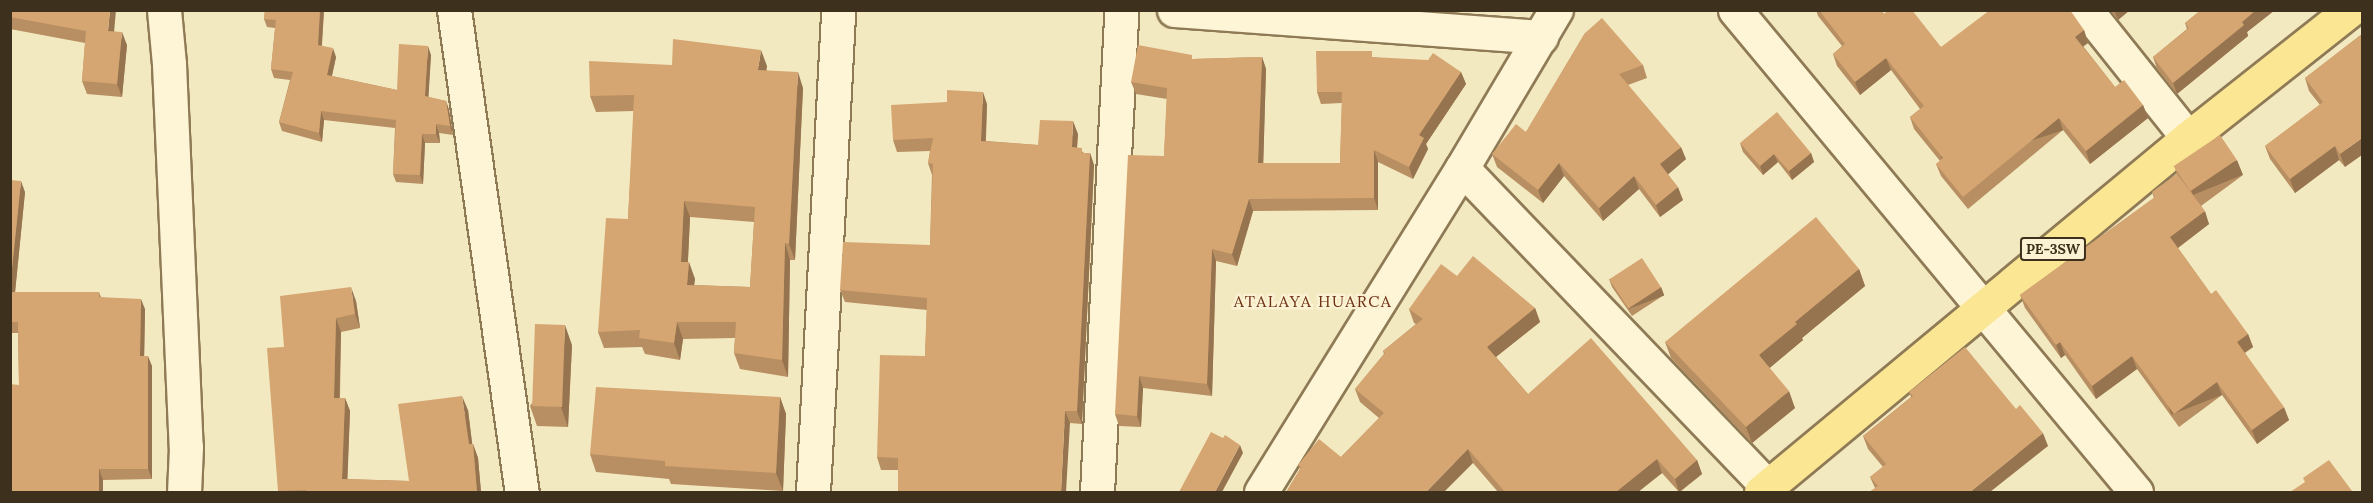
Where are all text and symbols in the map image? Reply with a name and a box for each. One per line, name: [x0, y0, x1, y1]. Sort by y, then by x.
road number: PE-3SW: [2018, 238, 2088, 260]
district label: ATALAYA HUARCA: [1234, 291, 1392, 311]

